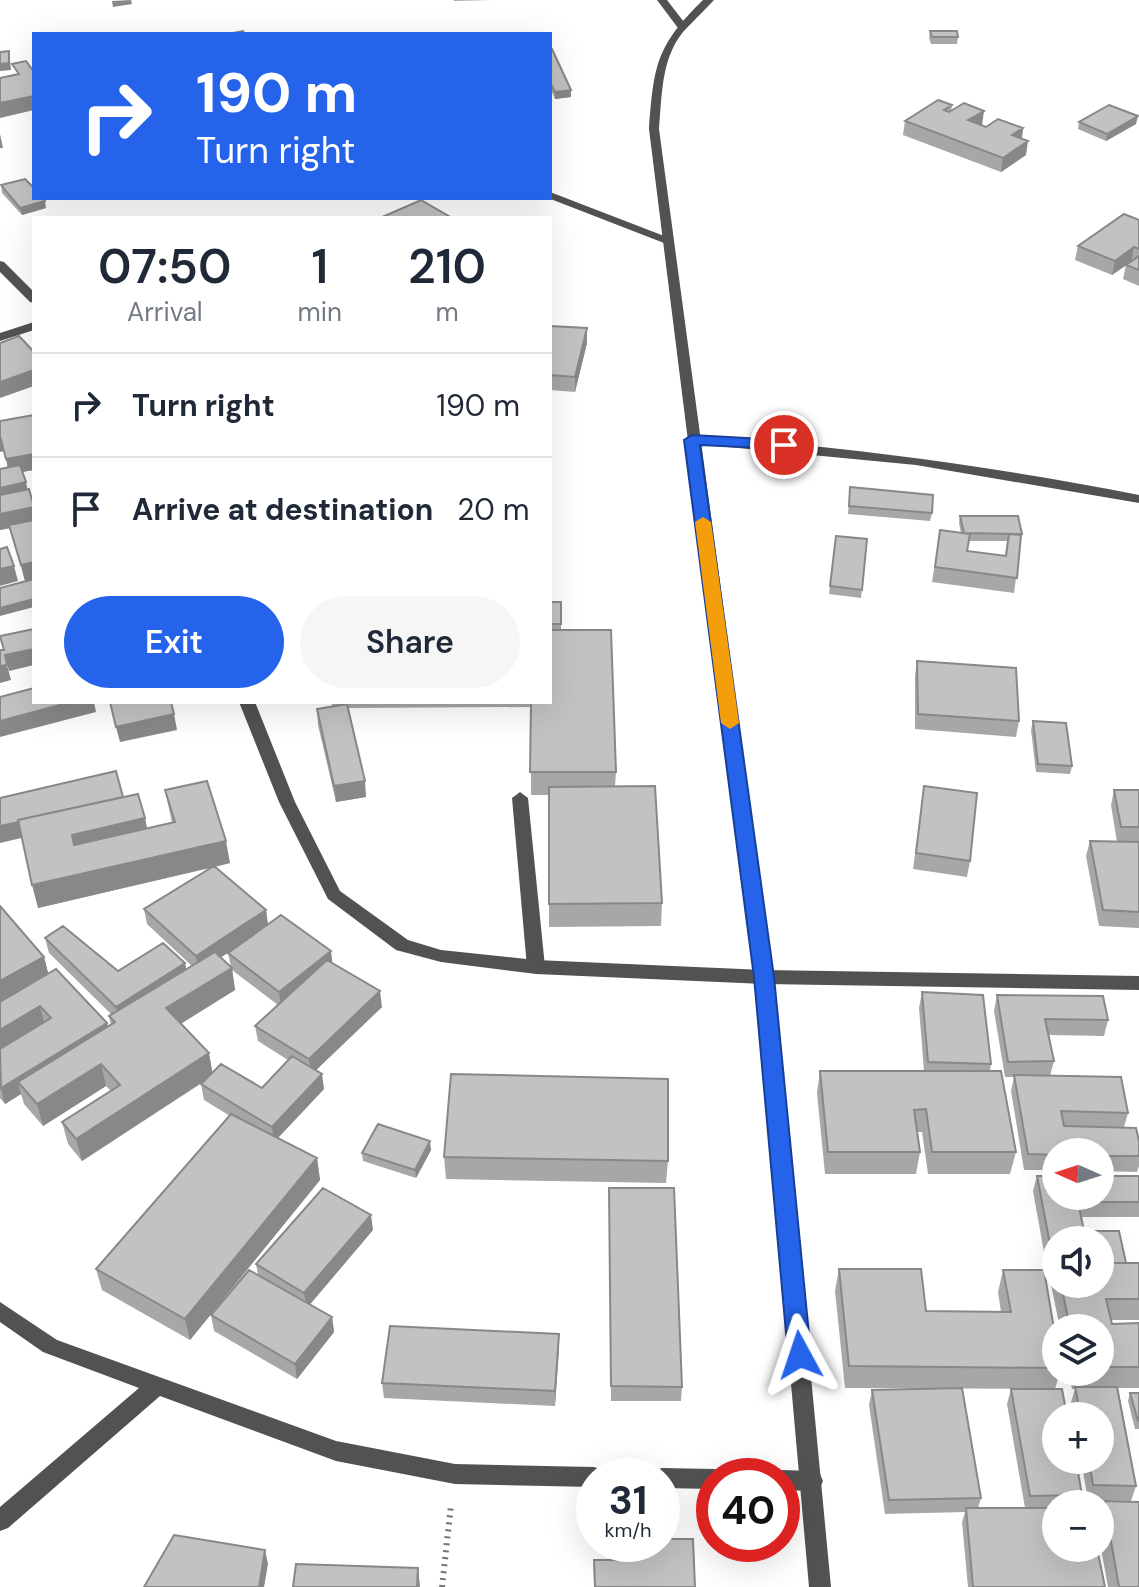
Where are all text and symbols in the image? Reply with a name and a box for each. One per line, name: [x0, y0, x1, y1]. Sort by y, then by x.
text: 190 m: [196, 56, 357, 129]
icon: right: [64, 64, 168, 168]
text: Turn right: [196, 127, 355, 174]
text: 07:50: [98, 235, 232, 298]
text: 1: [311, 235, 328, 298]
text: 210: [408, 235, 486, 298]
text: Arrival: [127, 295, 203, 329]
text: min: [298, 295, 342, 329]
text: m: [435, 295, 459, 329]
icon: right: [64, 383, 108, 427]
text: Turn right: [132, 386, 275, 425]
text: 190 m: [437, 386, 520, 425]
pin: [750, 411, 818, 479]
icon: arrive: [762, 423, 806, 467]
icon: arrive: [64, 487, 108, 531]
text: Arrive at destination: [132, 490, 433, 529]
text: 20 m: [457, 490, 529, 529]
button: Exit: [64, 596, 284, 688]
button: Share: [300, 596, 520, 688]
north arrow: [1042, 1138, 1114, 1210]
map controls: [1042, 1138, 1114, 1562]
button: sound: [1042, 1226, 1114, 1298]
position arrow: [758, 1313, 842, 1397]
button: layers: [1042, 1314, 1114, 1386]
button: +: [1042, 1402, 1114, 1474]
speed limit sign: 40: [696, 1458, 800, 1562]
text: 31: [609, 1474, 647, 1526]
button: −: [1042, 1490, 1114, 1562]
text: km/h: [604, 1517, 652, 1543]

